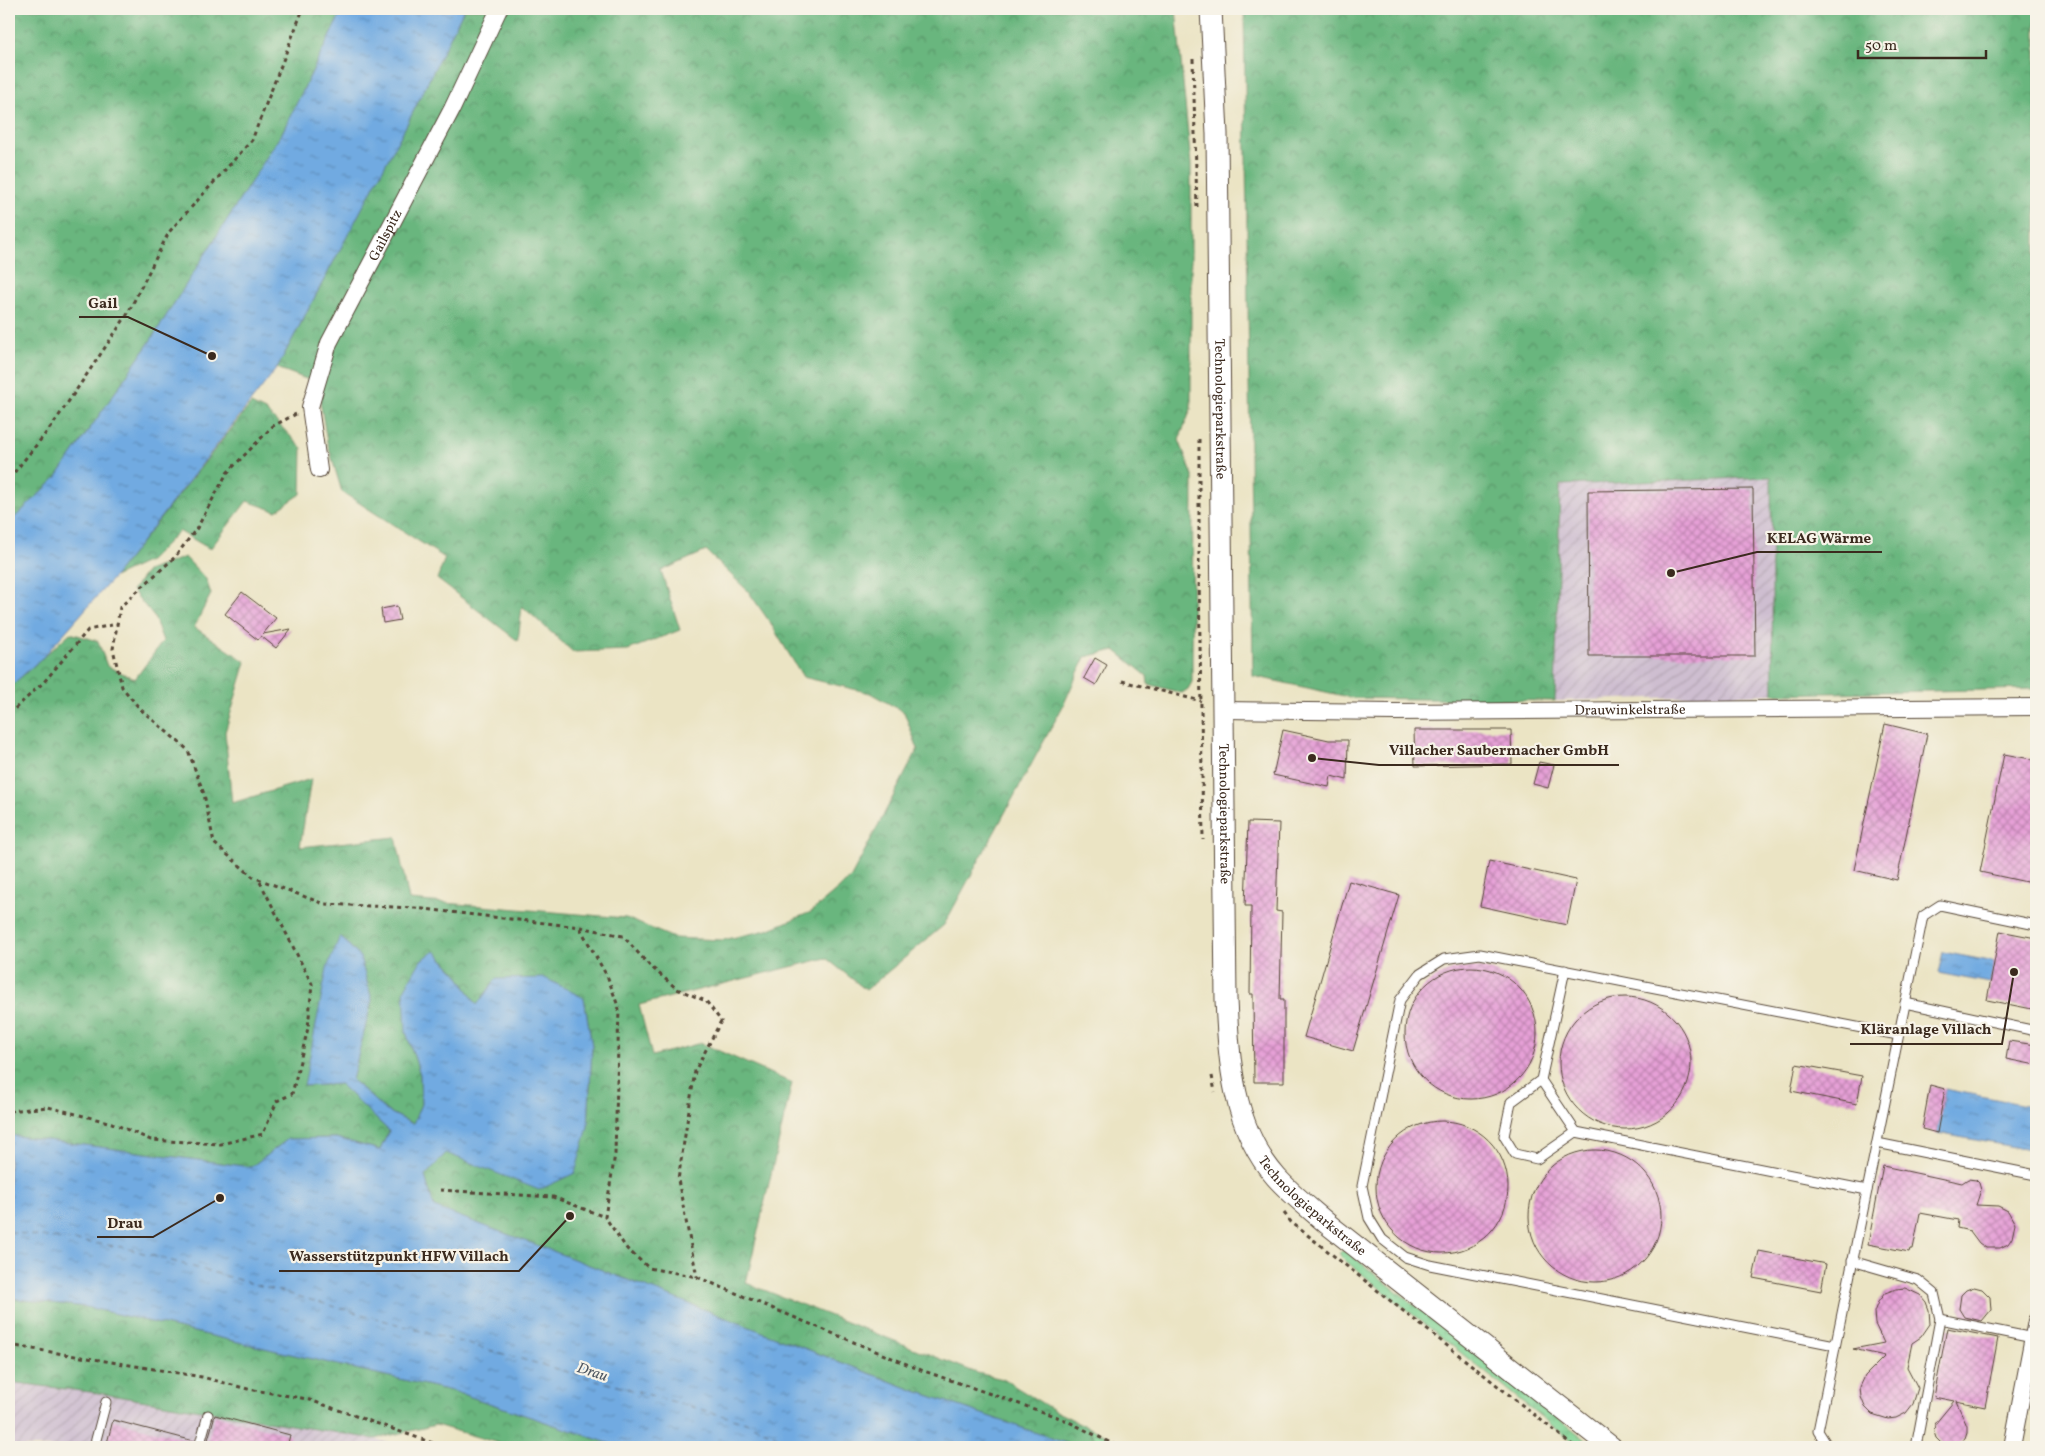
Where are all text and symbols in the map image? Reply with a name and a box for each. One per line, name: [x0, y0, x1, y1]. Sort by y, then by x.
scale bar: [1858, 28, 1985, 60]
text: 50 m: [1865, 36, 1897, 57]
street label: Gailspitz: [364, 206, 407, 264]
callout: Gail: [79, 287, 128, 317]
text: Gail: [88, 294, 118, 315]
street label: Technologieparkstraße: [1210, 338, 1230, 480]
callout: KELAG Wärme: [1757, 522, 1882, 552]
text: KELAG Wärme: [1767, 529, 1872, 550]
street label: Drauwinkelstraße: [1574, 700, 1686, 720]
callout: Villacher Saubermacher GmbH: [1379, 735, 1619, 765]
text: Villacher Saubermacher GmbH: [1389, 741, 1609, 762]
street label: Technologieparkstraße: [1214, 743, 1234, 885]
callout: Kläranlage Villach: [1850, 1014, 2002, 1044]
text: Kläranlage Villach: [1860, 1020, 1992, 1041]
street label: Technologieparkstraße: [1254, 1152, 1370, 1261]
callout: Drau: [97, 1207, 153, 1237]
text: Drau: [107, 1214, 143, 1235]
callout: Wasserstützpunkt HFW Villach: [279, 1241, 519, 1271]
text: Wasserstützpunkt HFW Villach: [289, 1247, 509, 1268]
water label: Drau: [574, 1358, 610, 1388]

